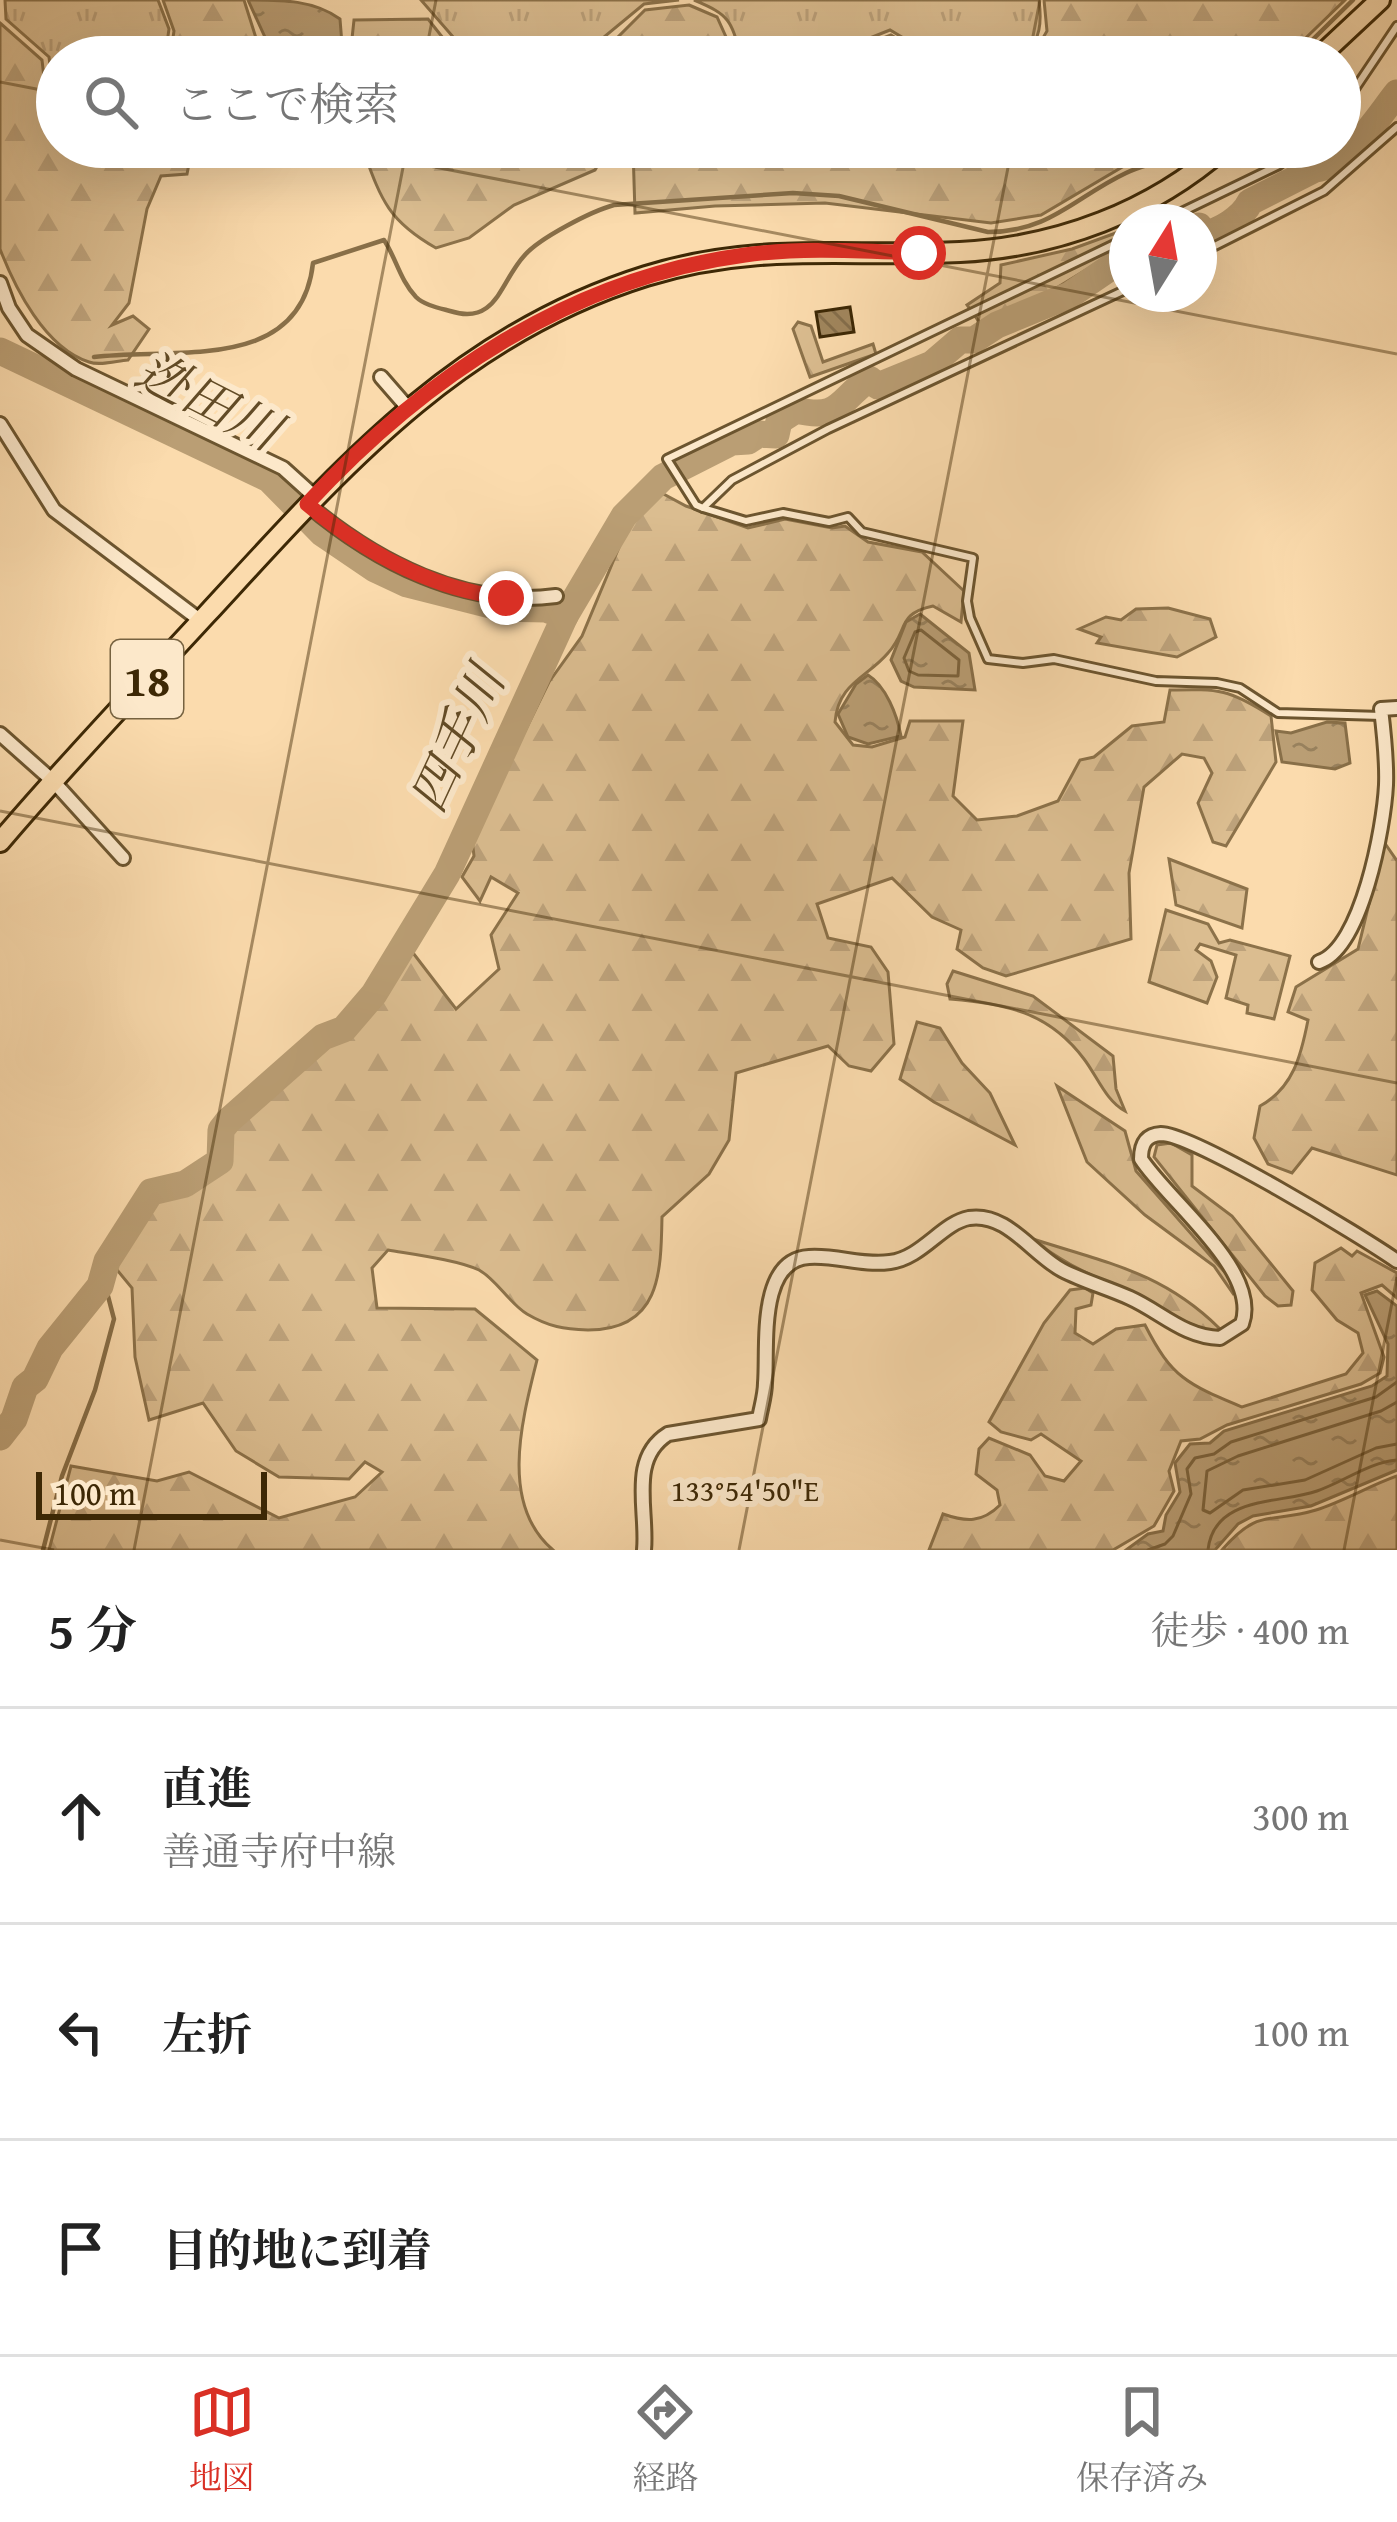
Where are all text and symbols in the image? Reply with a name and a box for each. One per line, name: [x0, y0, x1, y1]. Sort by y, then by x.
search box: [36, 36, 1361, 168]
icon: search: [78, 69, 144, 135]
text: ここで検索: [174, 71, 399, 136]
north arrow: [1109, 204, 1217, 312]
route start: [892, 226, 946, 280]
water label: 迯田川: [124, 332, 299, 470]
route end: [479, 571, 533, 625]
road number: 18: [111, 640, 183, 718]
water label: 四手川: [390, 649, 524, 824]
scale bar: [36, 1466, 267, 1519]
text: 133°54'50"E: [671, 1468, 819, 1512]
text: 100 m: [54, 1469, 136, 1517]
text: 5 分: [48, 1592, 137, 1667]
text: 徒歩 · 400 m: [1151, 1601, 1349, 1658]
text: 直進: [162, 1755, 252, 1820]
icon: ahead: [48, 1783, 114, 1849]
text: 300 m: [1252, 1787, 1349, 1844]
text: 善通寺府中線: [162, 1822, 396, 1879]
icon: left: [48, 1999, 114, 2065]
text: 左折: [162, 2001, 252, 2066]
text: 100 m: [1252, 2003, 1349, 2060]
icon: arrive: [48, 2215, 114, 2281]
text: 目的地に到着: [162, 2217, 432, 2282]
tab: 地図: [189, 2379, 255, 2501]
tab: 経路: [632, 2379, 698, 2501]
tab: 保存済み: [1076, 2379, 1208, 2501]

